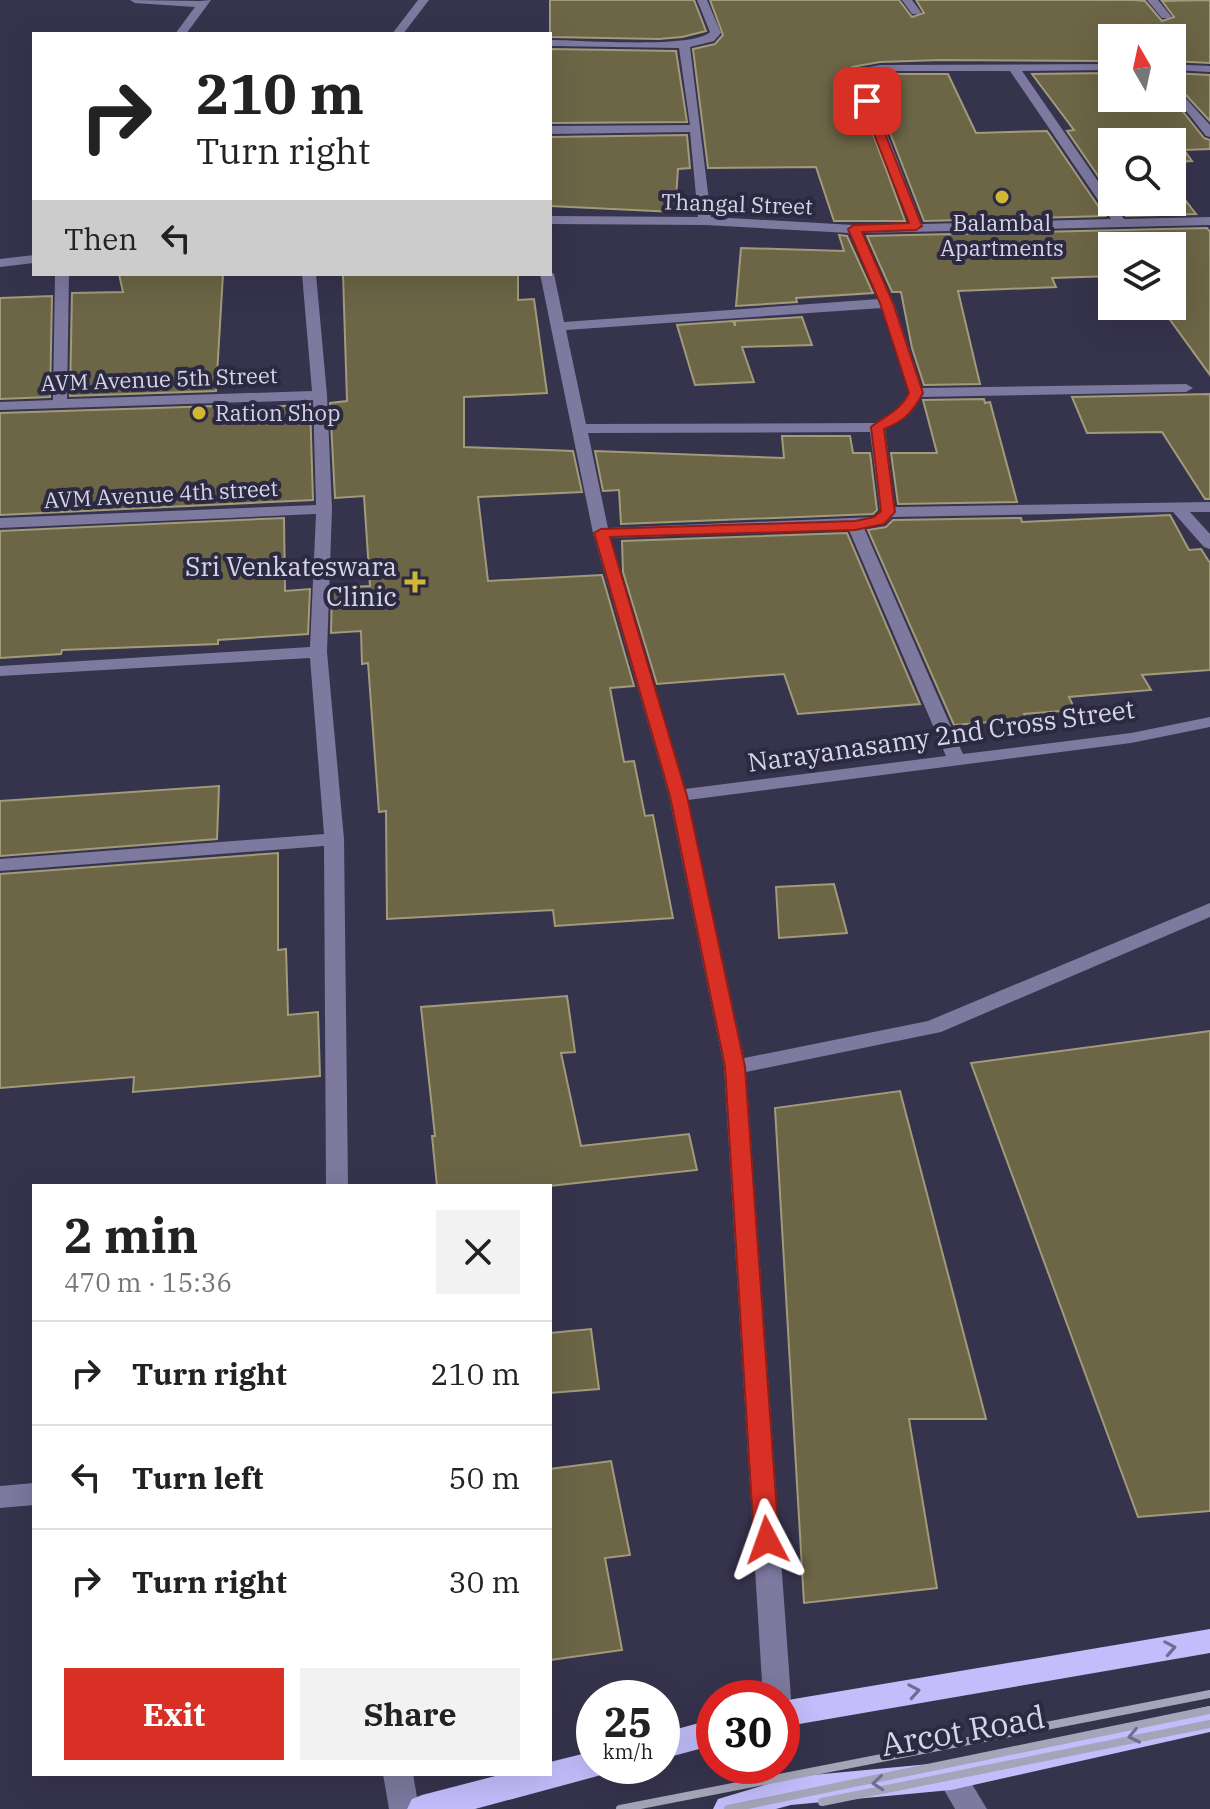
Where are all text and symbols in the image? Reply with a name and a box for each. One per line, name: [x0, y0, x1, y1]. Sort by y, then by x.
north arrow: [1098, 24, 1186, 112]
map controls: [1098, 24, 1186, 320]
text: 210 m: [196, 57, 364, 129]
icon: right: [64, 64, 168, 168]
pin: [833, 67, 901, 135]
icon: arrive: [845, 79, 889, 123]
text: Turn right: [196, 127, 370, 174]
button: search: [1098, 128, 1186, 216]
street label: Thangal Street: [661, 186, 813, 221]
marker: Balambal Apartments: [993, 188, 1011, 206]
place label: Balambal Apartments: [940, 208, 1064, 262]
icon: left: [154, 216, 198, 260]
text: Then: [64, 219, 138, 258]
button: layers: [1098, 232, 1186, 320]
street label: AVM Avenue 5th Street: [40, 360, 278, 397]
place label: Ration Shop: [215, 398, 340, 427]
marker: Ration Shop: [190, 404, 208, 422]
street label: AVM Avenue 4th street: [43, 473, 279, 514]
place label: Sri Venkateswara Clinic: [185, 549, 397, 613]
marker: Sri Venkateswara Clinic: [404, 571, 426, 593]
street label: Narayanasamy 2nd Cross Street: [745, 691, 1137, 779]
text: 2 min: [64, 1204, 198, 1266]
button: close: [436, 1210, 520, 1294]
text: 470 m · 15:36: [64, 1265, 232, 1299]
icon: right: [64, 1351, 108, 1395]
text: Turn right: [132, 1354, 287, 1393]
text: 210 m: [430, 1354, 520, 1393]
icon: left: [64, 1455, 108, 1499]
text: Turn left: [132, 1458, 264, 1497]
text: 50 m: [448, 1458, 520, 1497]
position arrow: [725, 1498, 809, 1582]
icon: right: [64, 1559, 108, 1603]
text: Turn right: [132, 1562, 287, 1601]
text: 30 m: [448, 1562, 520, 1601]
one-way arrow: [1164, 1640, 1177, 1657]
button: Exit: [64, 1668, 284, 1760]
button: Share: [300, 1668, 520, 1760]
speed limit sign: 30: [696, 1680, 800, 1784]
one-way arrow: [907, 1684, 921, 1701]
street label: Arcot Road: [878, 1695, 1048, 1765]
text: 25: [604, 1696, 652, 1748]
one-way arrow: [1127, 1727, 1141, 1744]
text: km/h: [603, 1738, 653, 1765]
one-way arrow: [872, 1774, 885, 1791]

